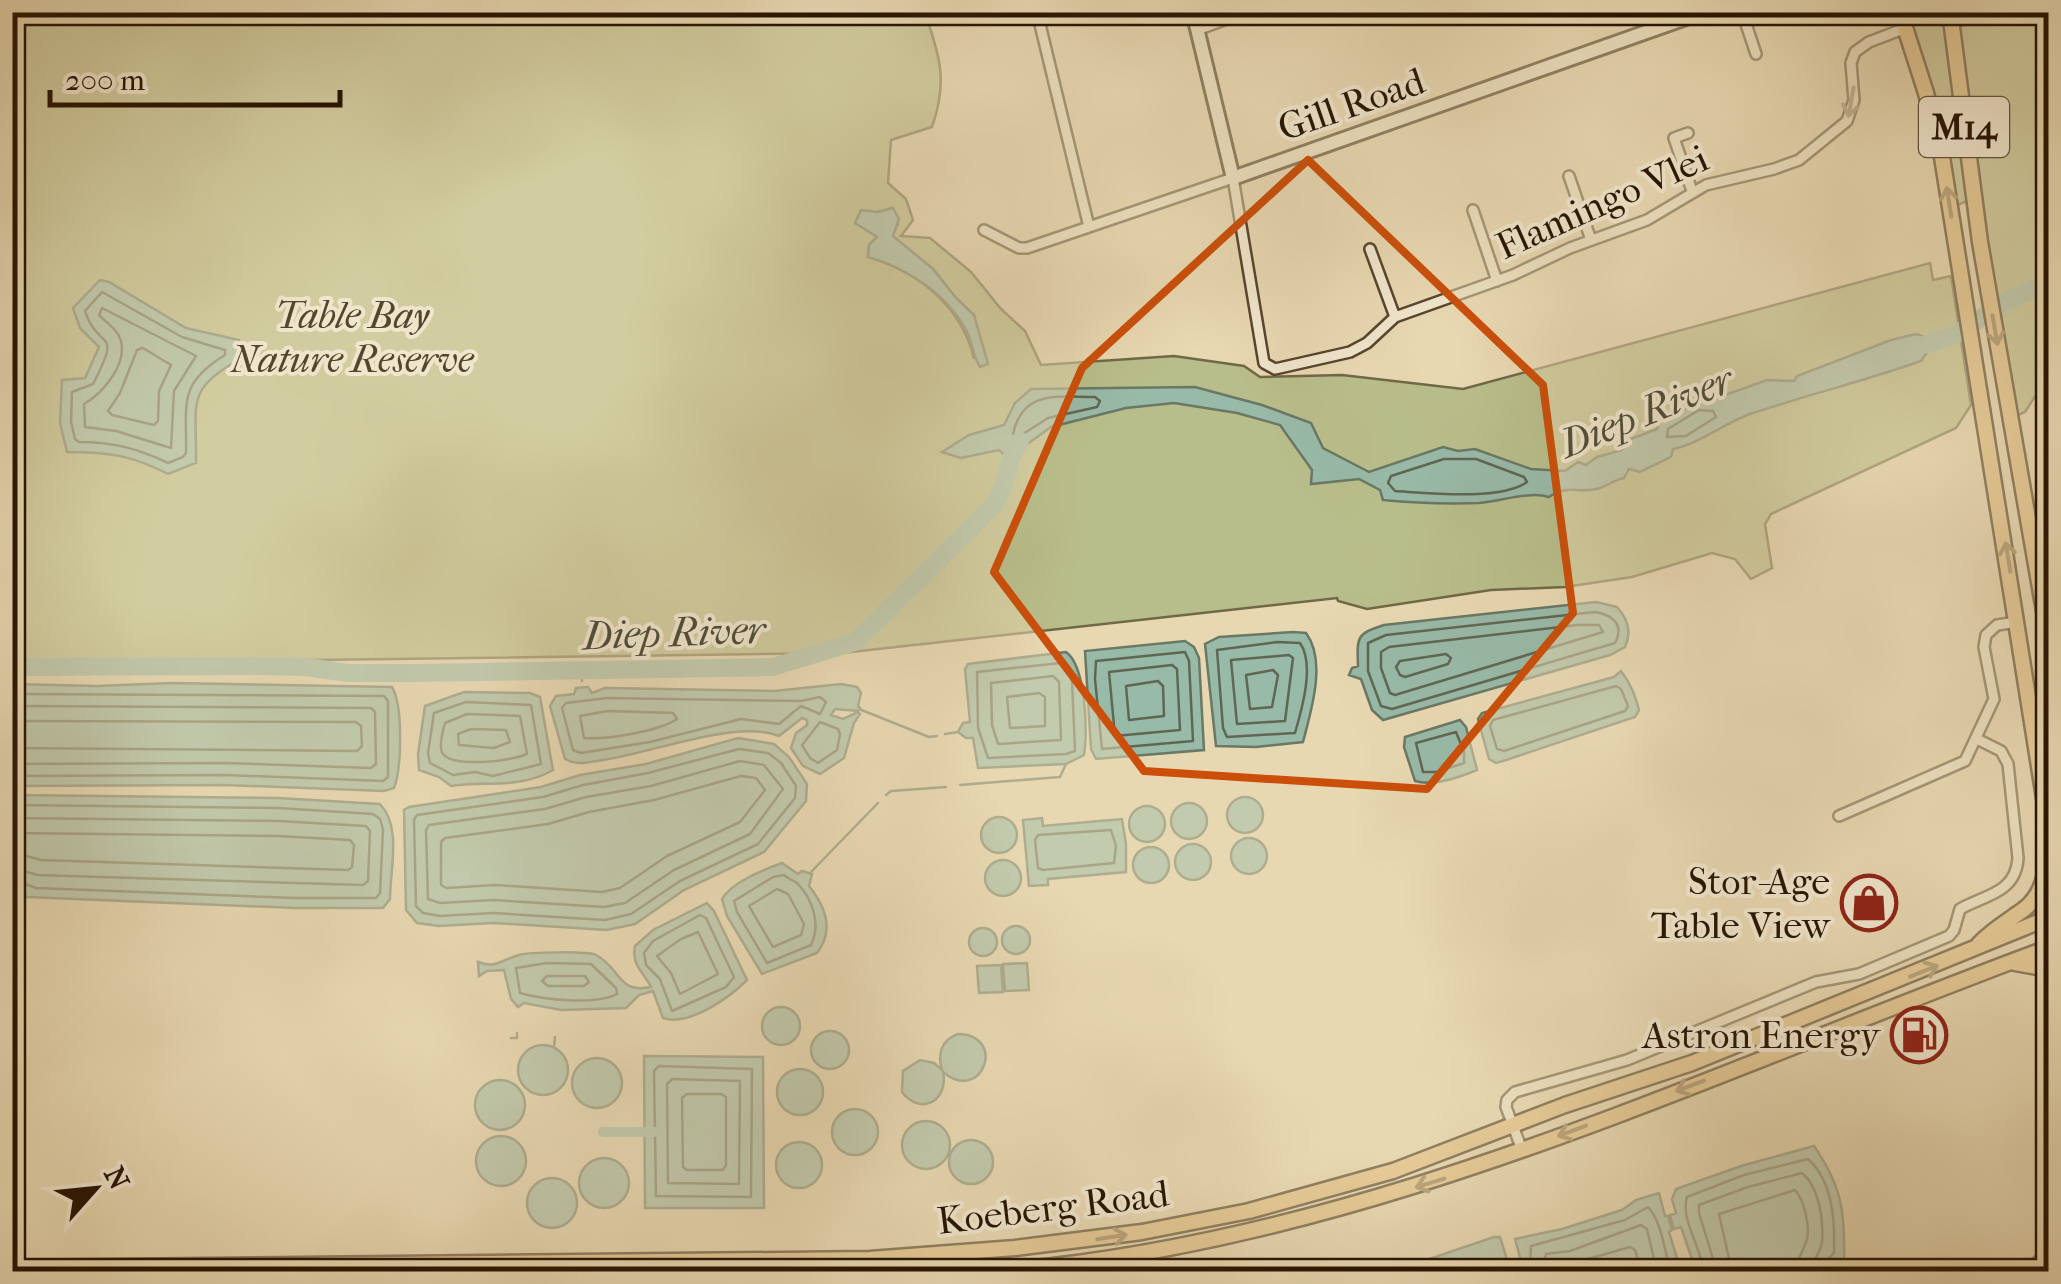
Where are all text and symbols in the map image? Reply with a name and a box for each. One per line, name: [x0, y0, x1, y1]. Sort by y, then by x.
scale bar: [50, 45, 340, 107]
street label: Gill Road: [1272, 58, 1431, 150]
text: 200 m: [65, 63, 145, 98]
one-way arrow: [1841, 85, 1860, 118]
road number: M14: [1919, 97, 2009, 157]
street label: Flamingo Vlei: [1489, 136, 1715, 269]
one-way arrow: [1939, 187, 1958, 219]
park label: Table Bay Nature Reserve: [229, 293, 475, 382]
one-way arrow: [1986, 313, 2005, 346]
water label: Diep River: [1551, 355, 1742, 468]
one-way arrow: [1998, 542, 2016, 574]
water label: Diep River: [579, 607, 769, 659]
place label: Stor-Age Table View: [1651, 859, 1832, 948]
shop icon: Stor-Age Table View: [1839, 873, 1899, 933]
one-way arrow: [1908, 961, 1938, 979]
fuel station icon: Astron Energy: [1889, 1005, 1949, 1065]
place label: Astron Energy: [1640, 1013, 1882, 1058]
one-way arrow: [1675, 1078, 1706, 1096]
one-way arrow: [1557, 1124, 1588, 1142]
north arrow: [45, 1139, 145, 1239]
text: N: [97, 1161, 137, 1196]
street label: Koeberg Road: [935, 1171, 1172, 1244]
one-way arrow: [1415, 1175, 1446, 1193]
one-way arrow: [1095, 1227, 1128, 1245]

